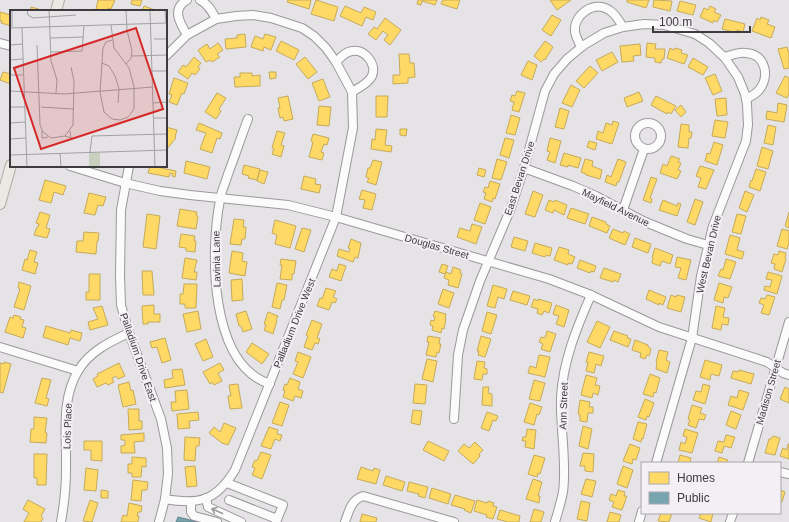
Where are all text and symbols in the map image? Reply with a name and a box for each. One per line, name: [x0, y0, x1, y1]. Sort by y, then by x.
scale bar: [653, 8, 750, 34]
inset map: [10, 10, 167, 167]
text: 100 m: [659, 15, 692, 29]
street label: East Bevan Drive: [502, 139, 537, 217]
street label: Mayfield Avenue: [580, 186, 651, 229]
street label: West Bevan Drive: [694, 214, 723, 294]
street label: Lavinia Lane: [210, 230, 222, 287]
street label: Douglas Street: [404, 232, 470, 261]
street label: Palladium Drive West: [271, 277, 318, 369]
street label: Palladium Drive East: [118, 311, 159, 403]
street label: Madison Street: [754, 358, 783, 426]
street label: Ann Street: [557, 382, 570, 430]
street label: Lois Place: [61, 402, 74, 449]
legend: [641, 462, 781, 514]
text: Homes: [677, 471, 715, 485]
text: Public: [677, 491, 710, 505]
one-way arrow: [211, 507, 223, 515]

